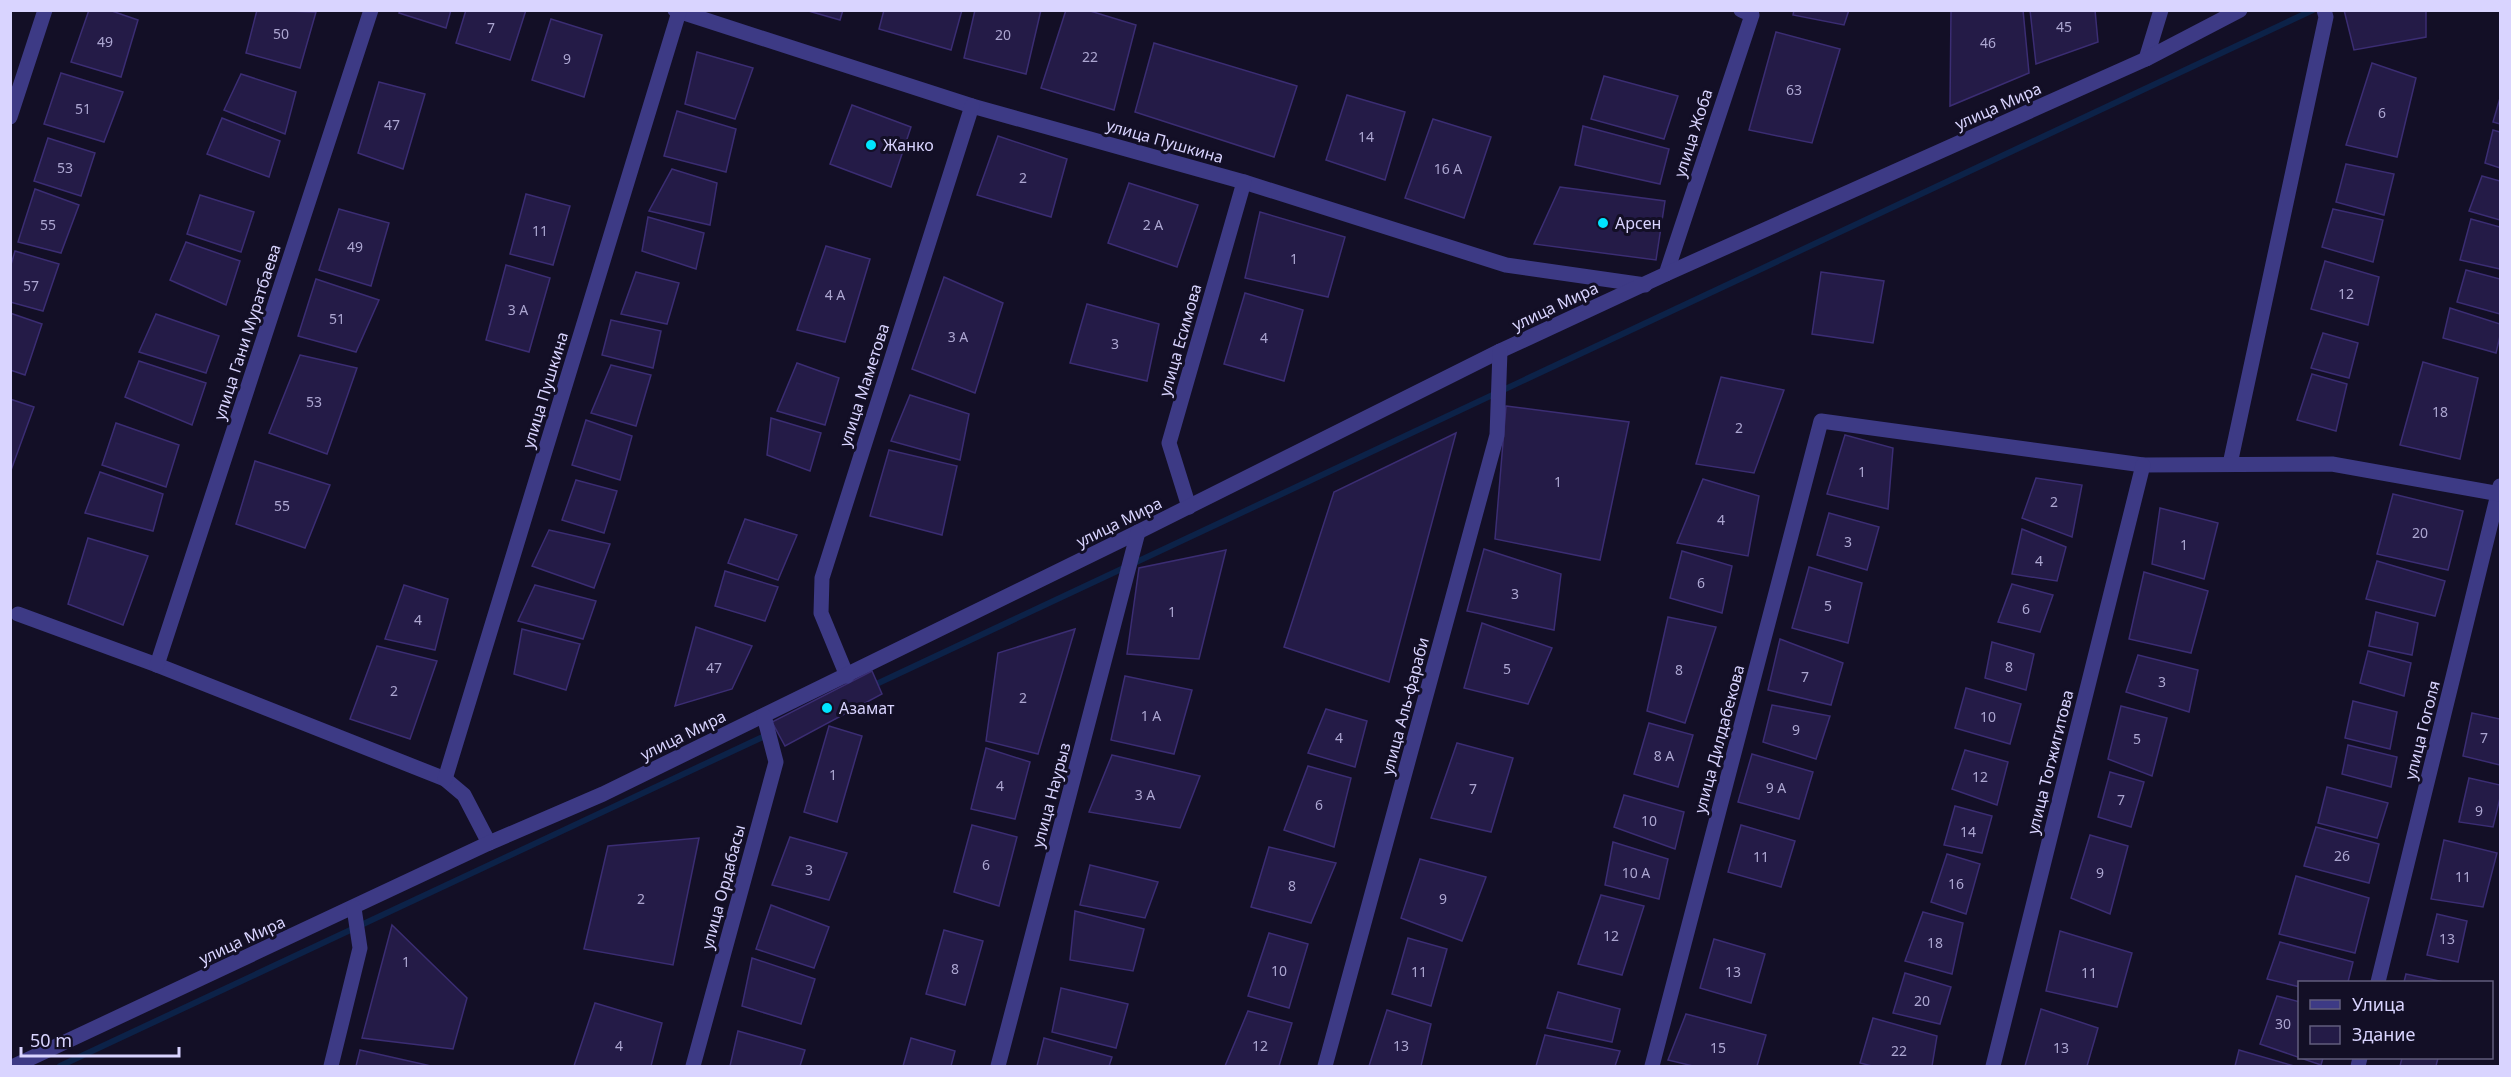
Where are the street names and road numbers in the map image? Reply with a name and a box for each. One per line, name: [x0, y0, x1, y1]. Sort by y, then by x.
street label: улица Мира: [1951, 77, 2045, 135]
street label: улица Жоба: [1668, 86, 1718, 180]
street label: улица Пушкина: [1104, 114, 1226, 168]
street label: улица Гани Муратбаева: [208, 241, 286, 423]
street label: улица Мира: [1508, 276, 1602, 336]
street label: улица Есимова: [1153, 281, 1207, 399]
street label: улица Маметова: [834, 320, 894, 450]
street label: улица Пушкина: [517, 329, 573, 451]
street label: улица Мира: [1073, 492, 1165, 552]
street label: улица Аль-фараби: [1376, 635, 1434, 777]
street label: улица Дилдабекова: [1689, 662, 1749, 816]
street label: улица Гоголя: [2399, 678, 2445, 782]
street label: улица Тогжигитова: [2021, 688, 2079, 836]
street label: улица Мира: [637, 705, 729, 765]
street label: улица Наурыз: [1026, 740, 1076, 850]
street label: улица Ордабасы: [696, 822, 750, 952]
street label: улица Мира: [195, 910, 289, 970]

